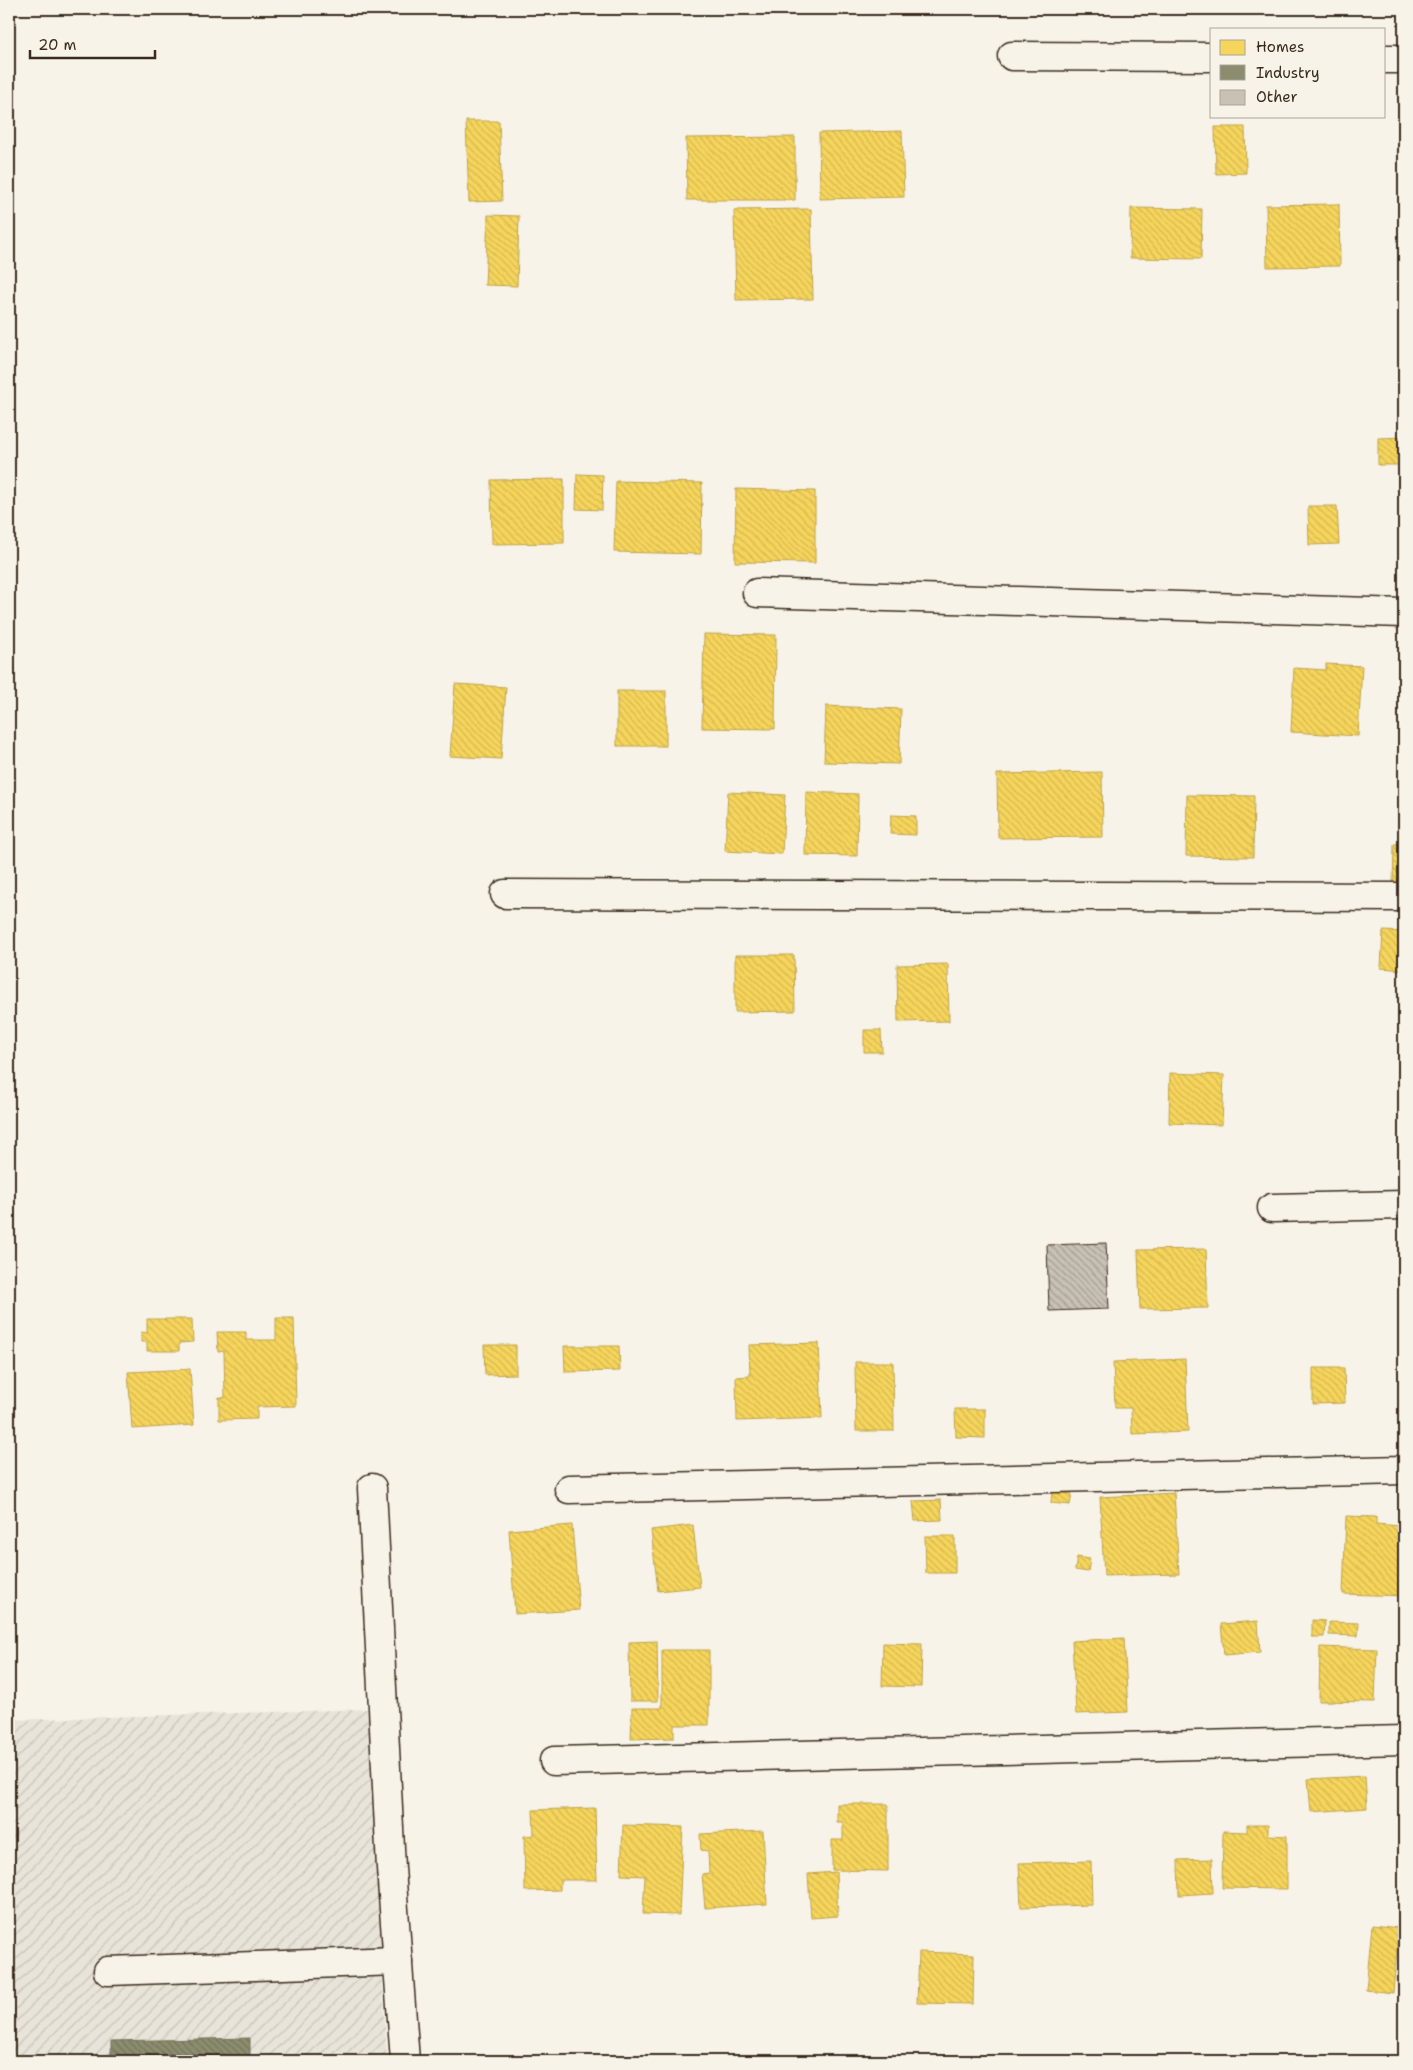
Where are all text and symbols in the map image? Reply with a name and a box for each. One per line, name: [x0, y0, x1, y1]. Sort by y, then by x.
scale bar: [30, 28, 155, 60]
legend: [1210, 28, 1386, 118]
text: 20 m: [38, 35, 77, 55]
text: Homes: [1256, 37, 1304, 57]
text: Industry: [1256, 63, 1320, 83]
text: Other: [1256, 87, 1298, 107]

